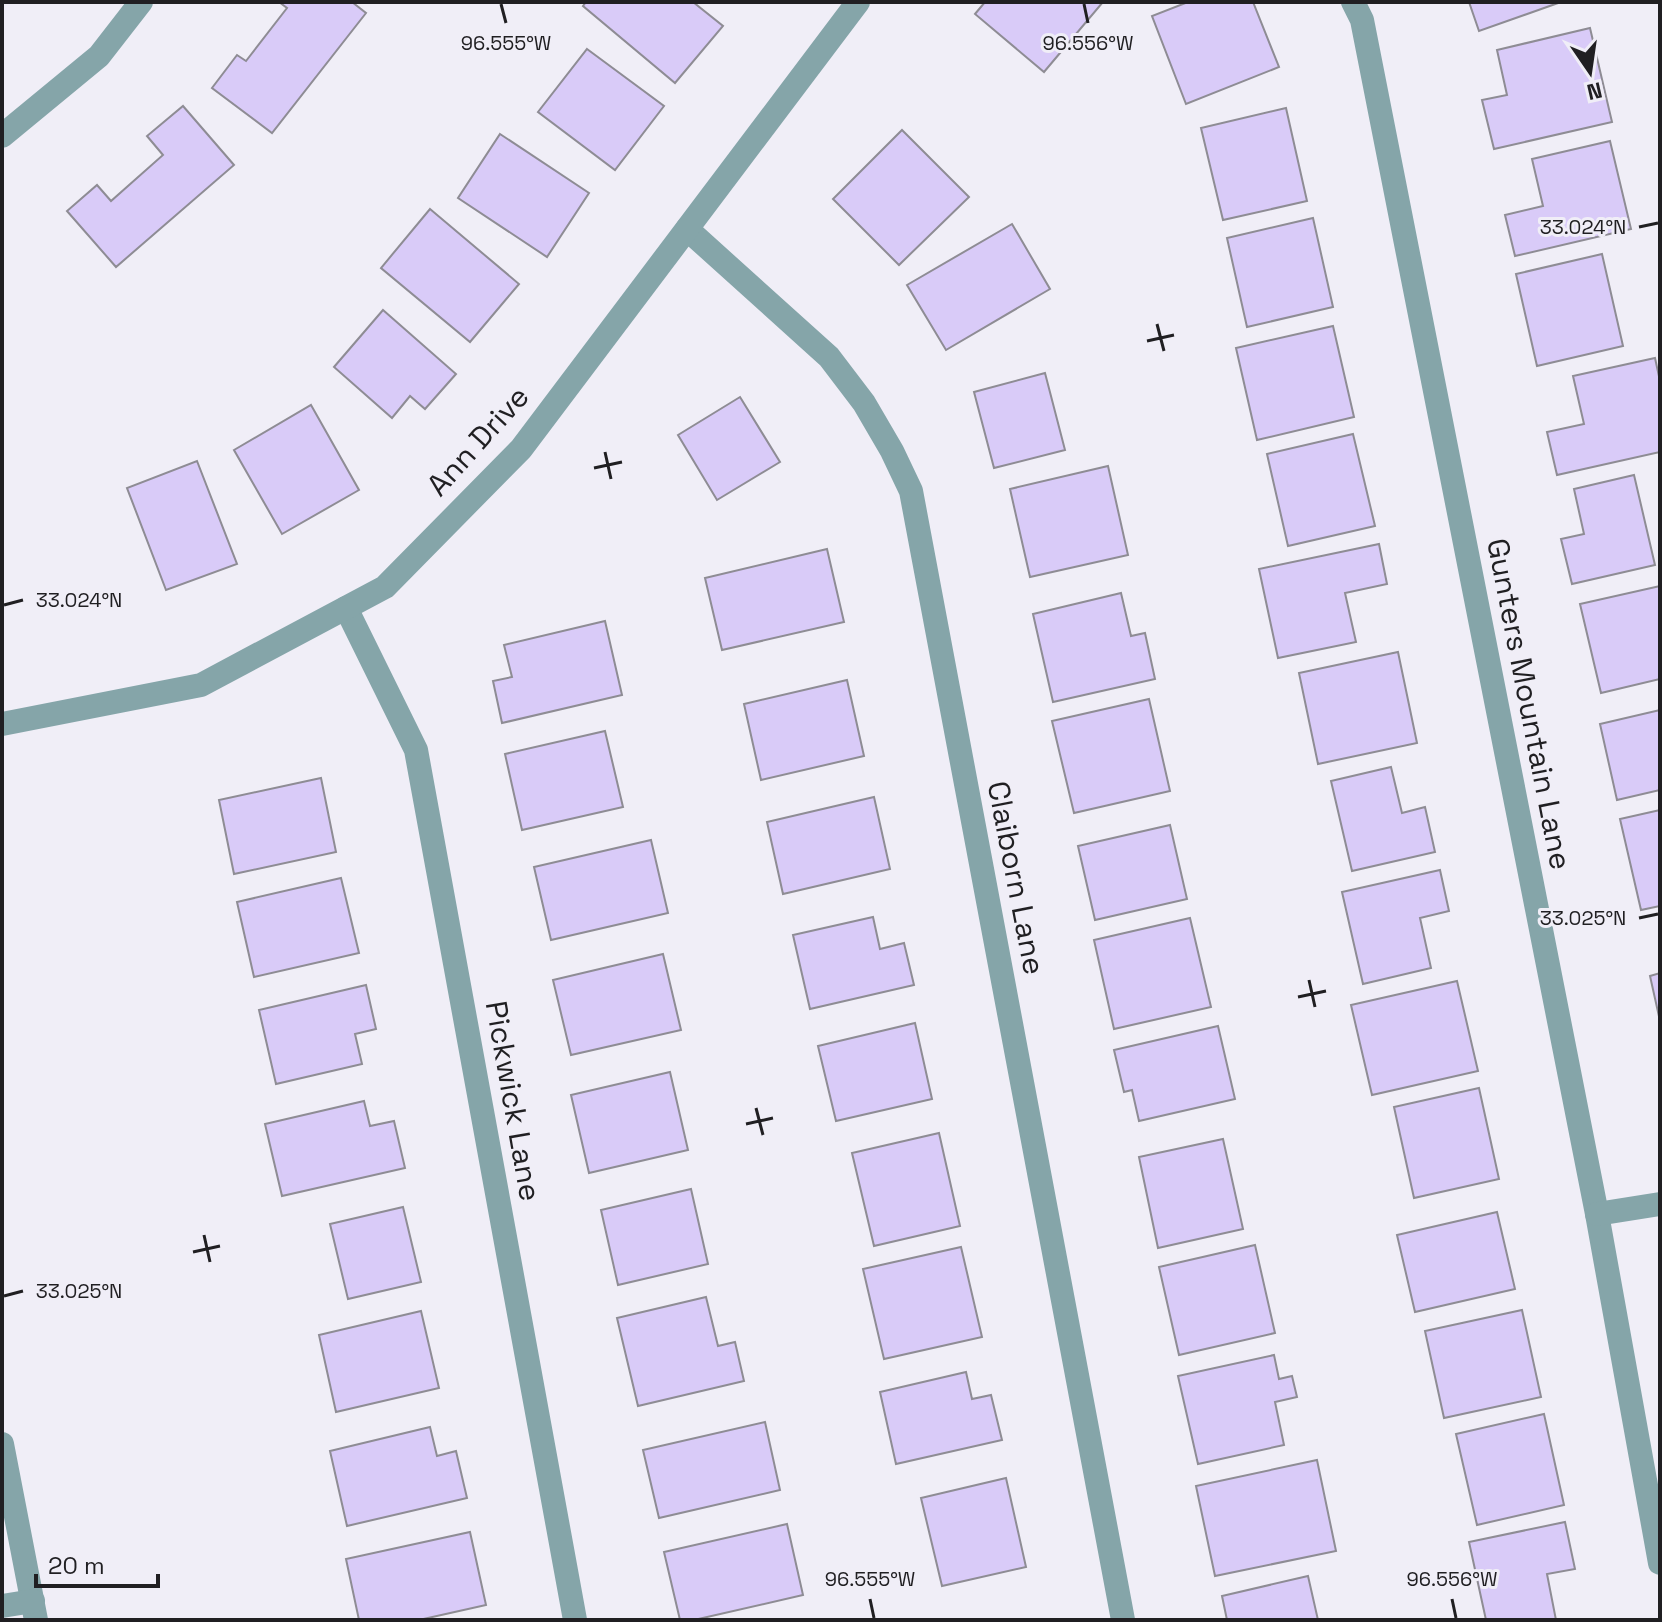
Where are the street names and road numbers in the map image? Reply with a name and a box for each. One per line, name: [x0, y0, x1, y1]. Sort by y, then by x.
street label: Ann Drive: [418, 377, 537, 504]
street label: Gunters Mountain Lane: [1478, 535, 1581, 873]
street label: Claiborn Lane: [979, 778, 1054, 978]
street label: Pickwick Lane: [477, 998, 550, 1204]

